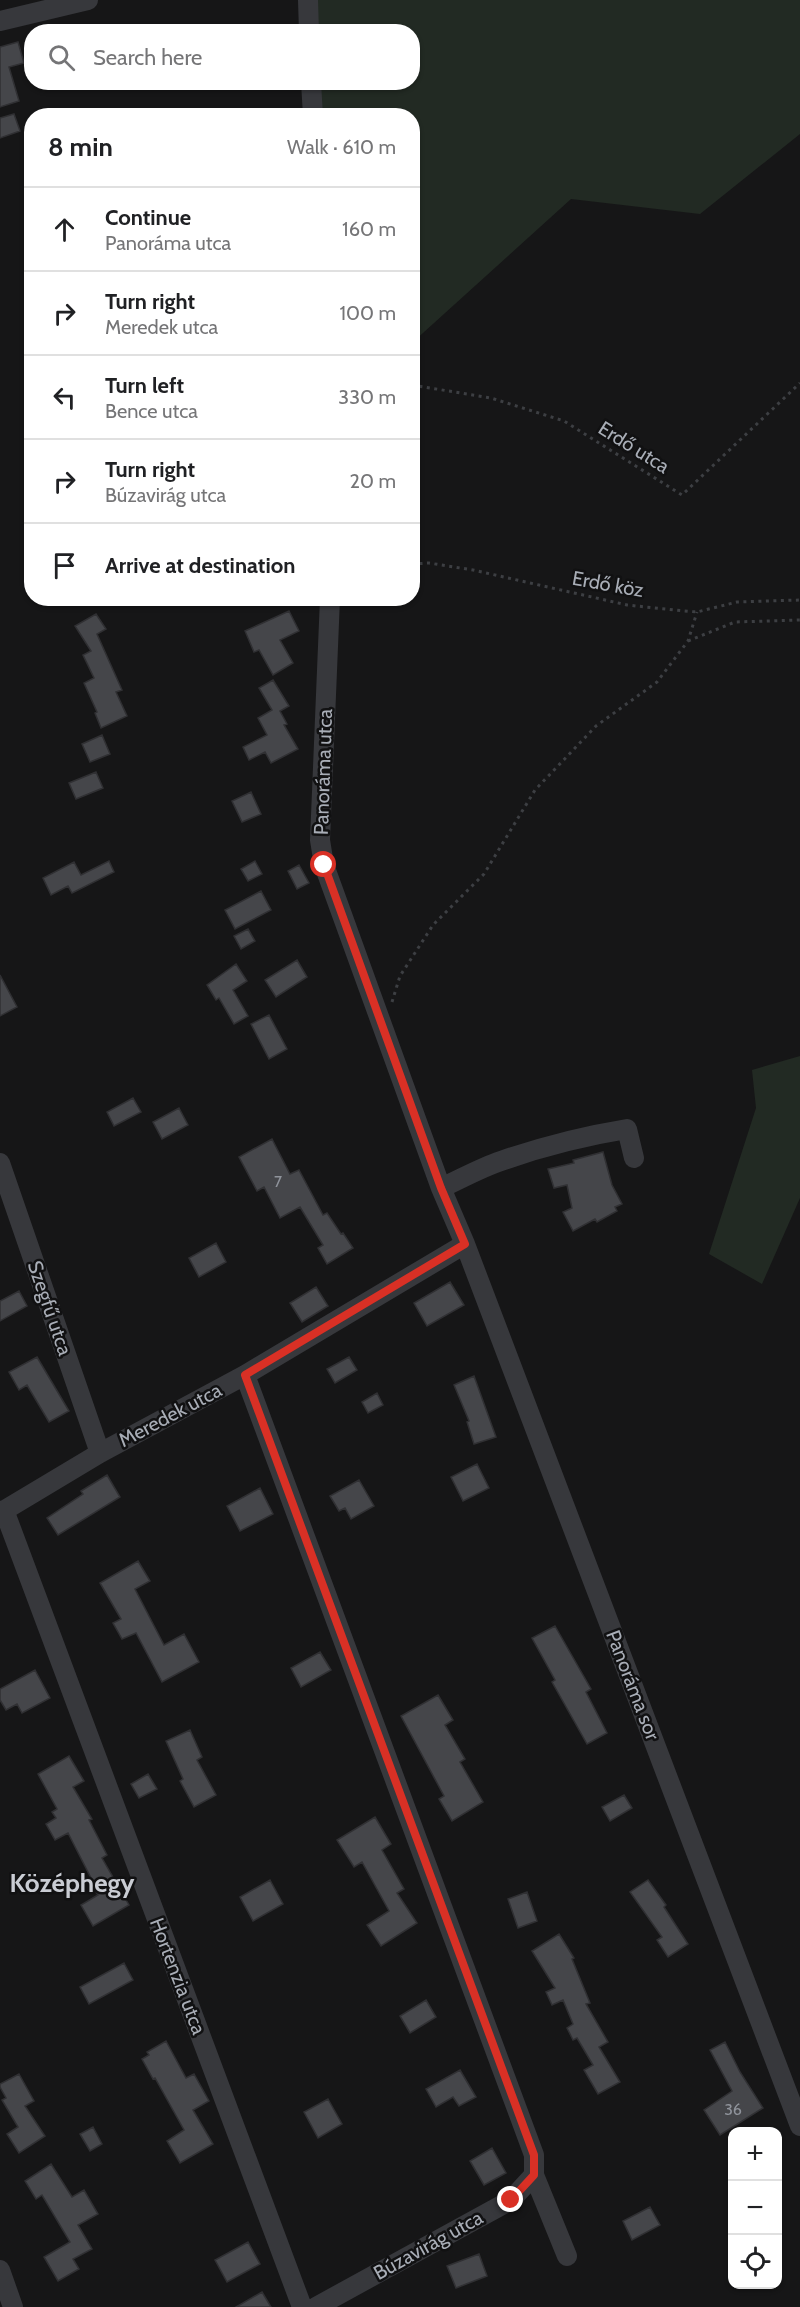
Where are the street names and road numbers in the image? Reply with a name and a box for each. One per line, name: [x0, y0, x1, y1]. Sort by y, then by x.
street label: Erdő utca: [594, 416, 674, 478]
street label: Erdő köz: [570, 566, 646, 602]
street label: Panoráma utca: [309, 708, 337, 835]
street label: Szegfű utca: [23, 1258, 77, 1359]
street label: Meredek utca: [114, 1378, 226, 1452]
street label: Panoráma sor: [601, 1627, 665, 1744]
street label: Hortenzia utca: [145, 1914, 211, 2038]
street label: Búzavirág utca: [369, 2205, 487, 2285]

